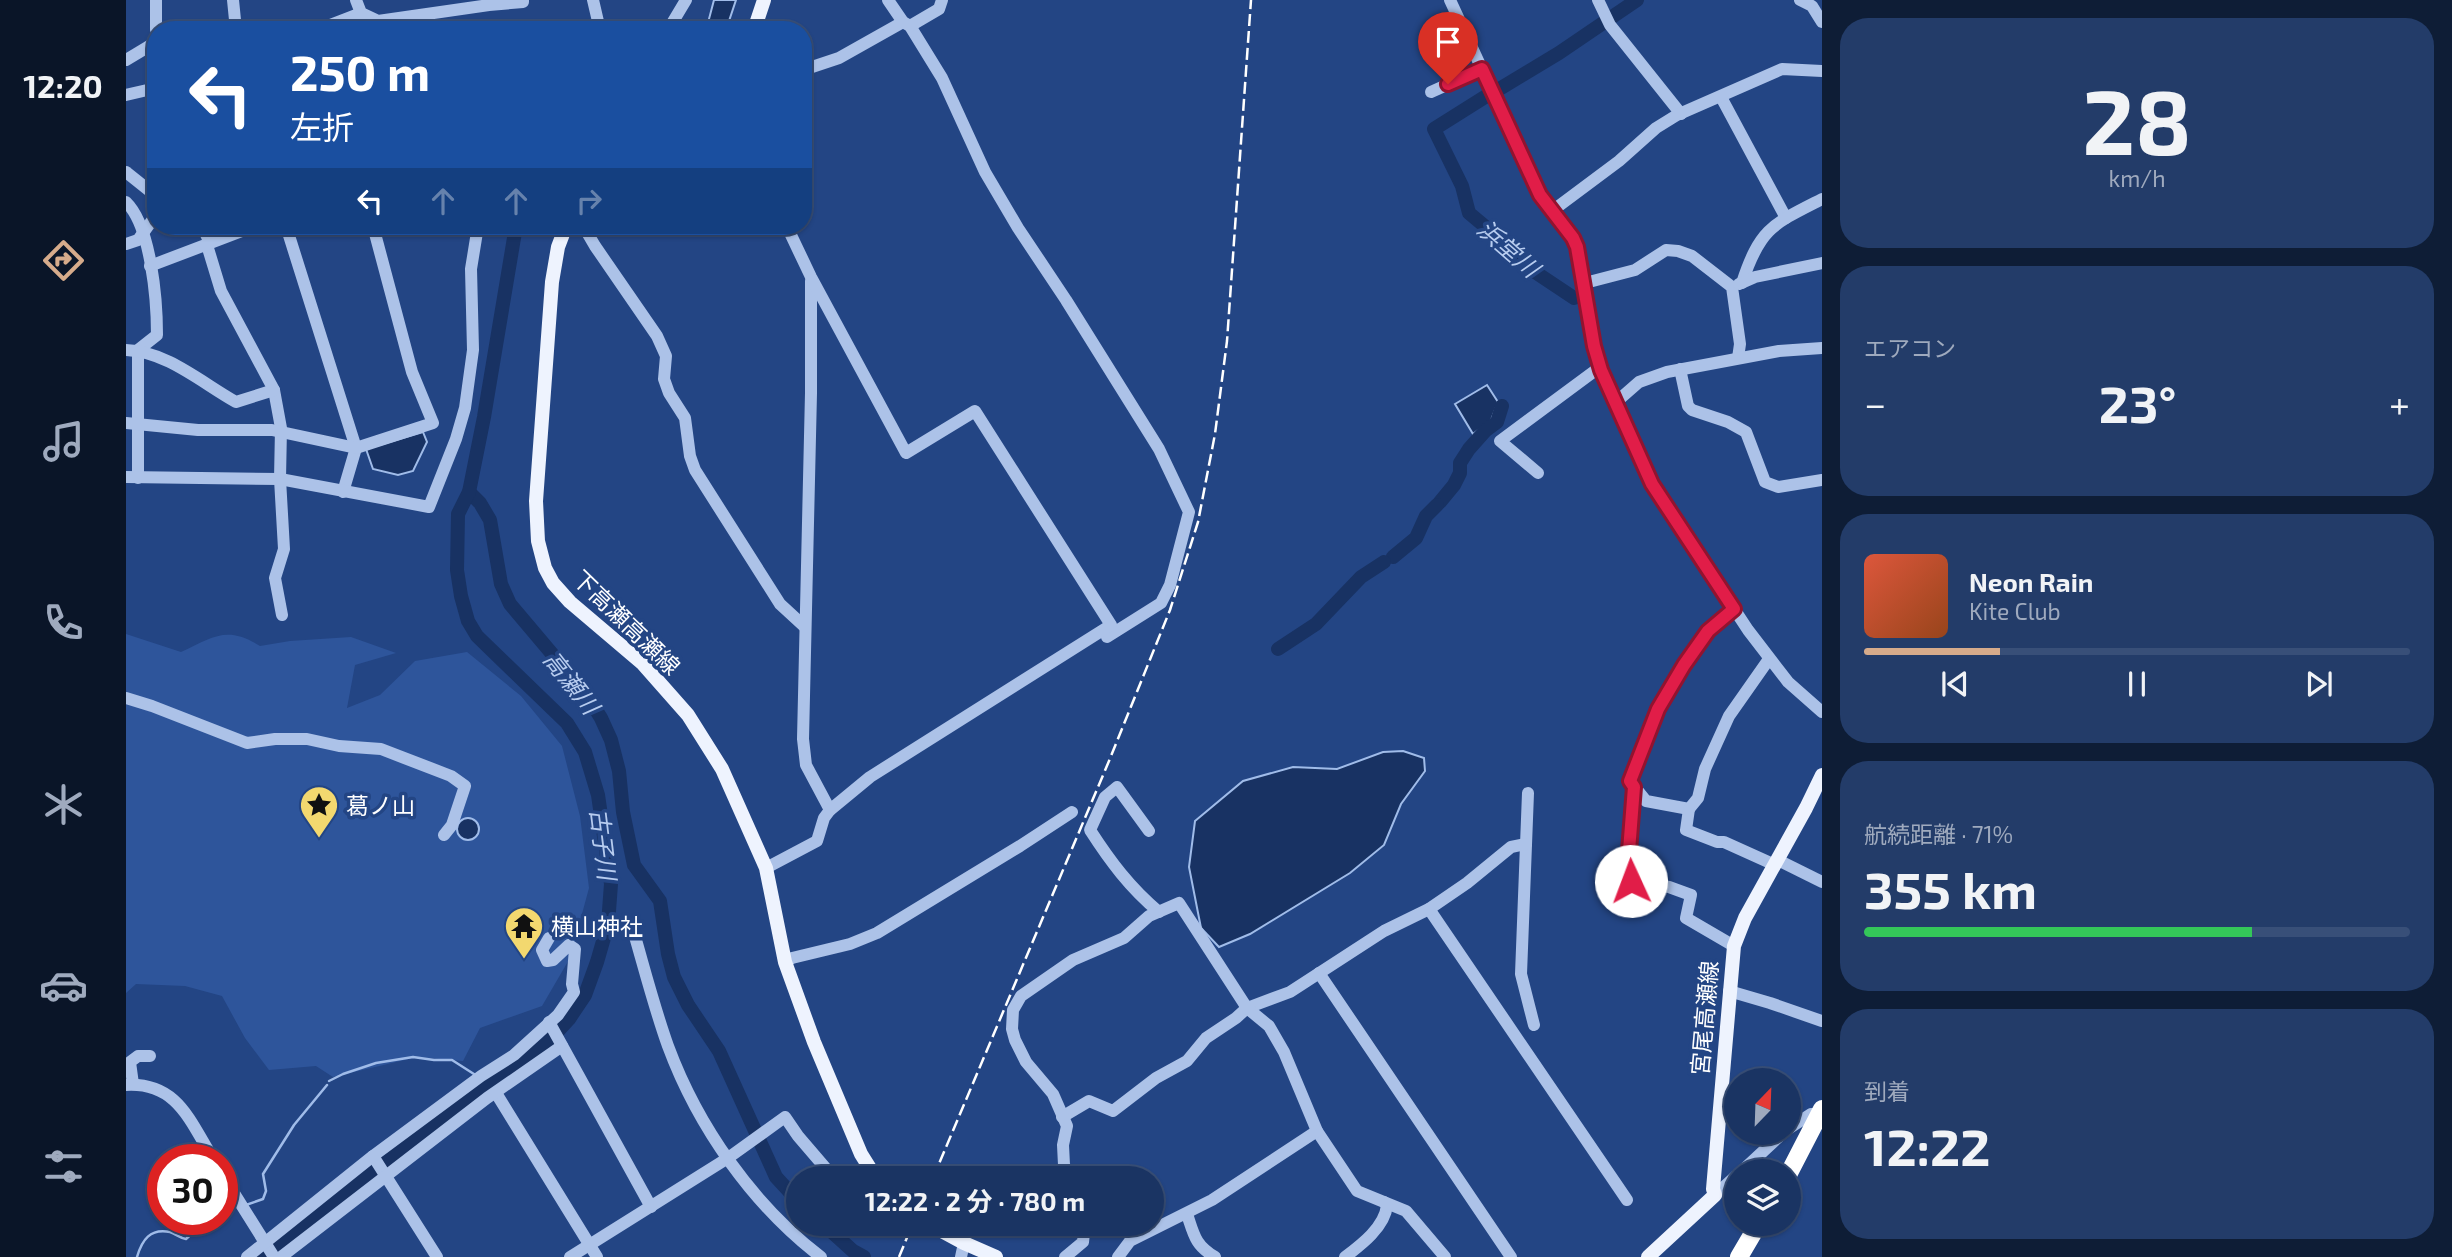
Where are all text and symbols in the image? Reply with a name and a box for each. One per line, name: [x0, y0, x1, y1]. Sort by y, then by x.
pin: [1418, 12.0, 1478, 84]
icon: arrive: [1429, 23, 1467, 61]
text: 250 m: [290, 42, 430, 101]
icon: left: [175, 49, 266, 140]
text: 28: [2082, 64, 2192, 173]
text: 12:20: [23, 66, 103, 104]
text: 左折: [290, 107, 354, 145]
text: km/h: [2108, 164, 2166, 192]
icon: left: [351, 182, 389, 220]
icon: ahead: [424, 182, 462, 220]
icon: ahead: [497, 182, 535, 220]
icon: right: [570, 182, 608, 220]
water label: 浜堂川: [1472, 213, 1548, 285]
icon: directions: [39, 236, 88, 285]
text: エアコン: [1864, 334, 1956, 362]
text: 23°: [2099, 371, 2176, 433]
text: −: [1864, 380, 1886, 426]
text: +: [2389, 380, 2410, 426]
icon: music: [39, 417, 88, 466]
street label: 下高瀬高瀬線: [568, 564, 686, 680]
text: Neon Rain: [1969, 566, 2093, 597]
text: Kite Club: [1969, 597, 2061, 625]
icon: phone: [39, 598, 88, 647]
water label: 高瀬川: [538, 645, 607, 722]
icon: previous: [1936, 665, 1974, 703]
icon: pause: [2118, 665, 2156, 703]
icon: next: [2300, 665, 2338, 703]
icon: climate: [39, 780, 88, 829]
place icon: 葛ノ山: [298, 784, 340, 839]
place label: 葛ノ山: [346, 791, 415, 819]
water label: 古子川: [585, 807, 623, 884]
text: 航続距離 · 71%: [1864, 820, 2013, 848]
position arrow: [1594, 844, 1668, 918]
text: 355 km: [1864, 857, 2037, 919]
temple icon: 横山神社: [503, 905, 545, 960]
place label: 横山神社: [551, 912, 643, 940]
street label: 宮尾高瀬線: [1685, 959, 1723, 1077]
icon: car: [39, 961, 88, 1010]
north arrow: [1724, 1068, 1801, 1144]
map controls: [1724, 1068, 1801, 1236]
text: 到着: [1864, 1077, 1910, 1105]
text: 12:22: [1864, 1114, 1990, 1176]
icon: filters: [39, 1142, 88, 1191]
speed limit sign: 30: [147, 1144, 238, 1235]
button: layers: [1724, 1159, 1801, 1236]
text: 12:22 · 2 分 · 780 m: [865, 1185, 1085, 1216]

